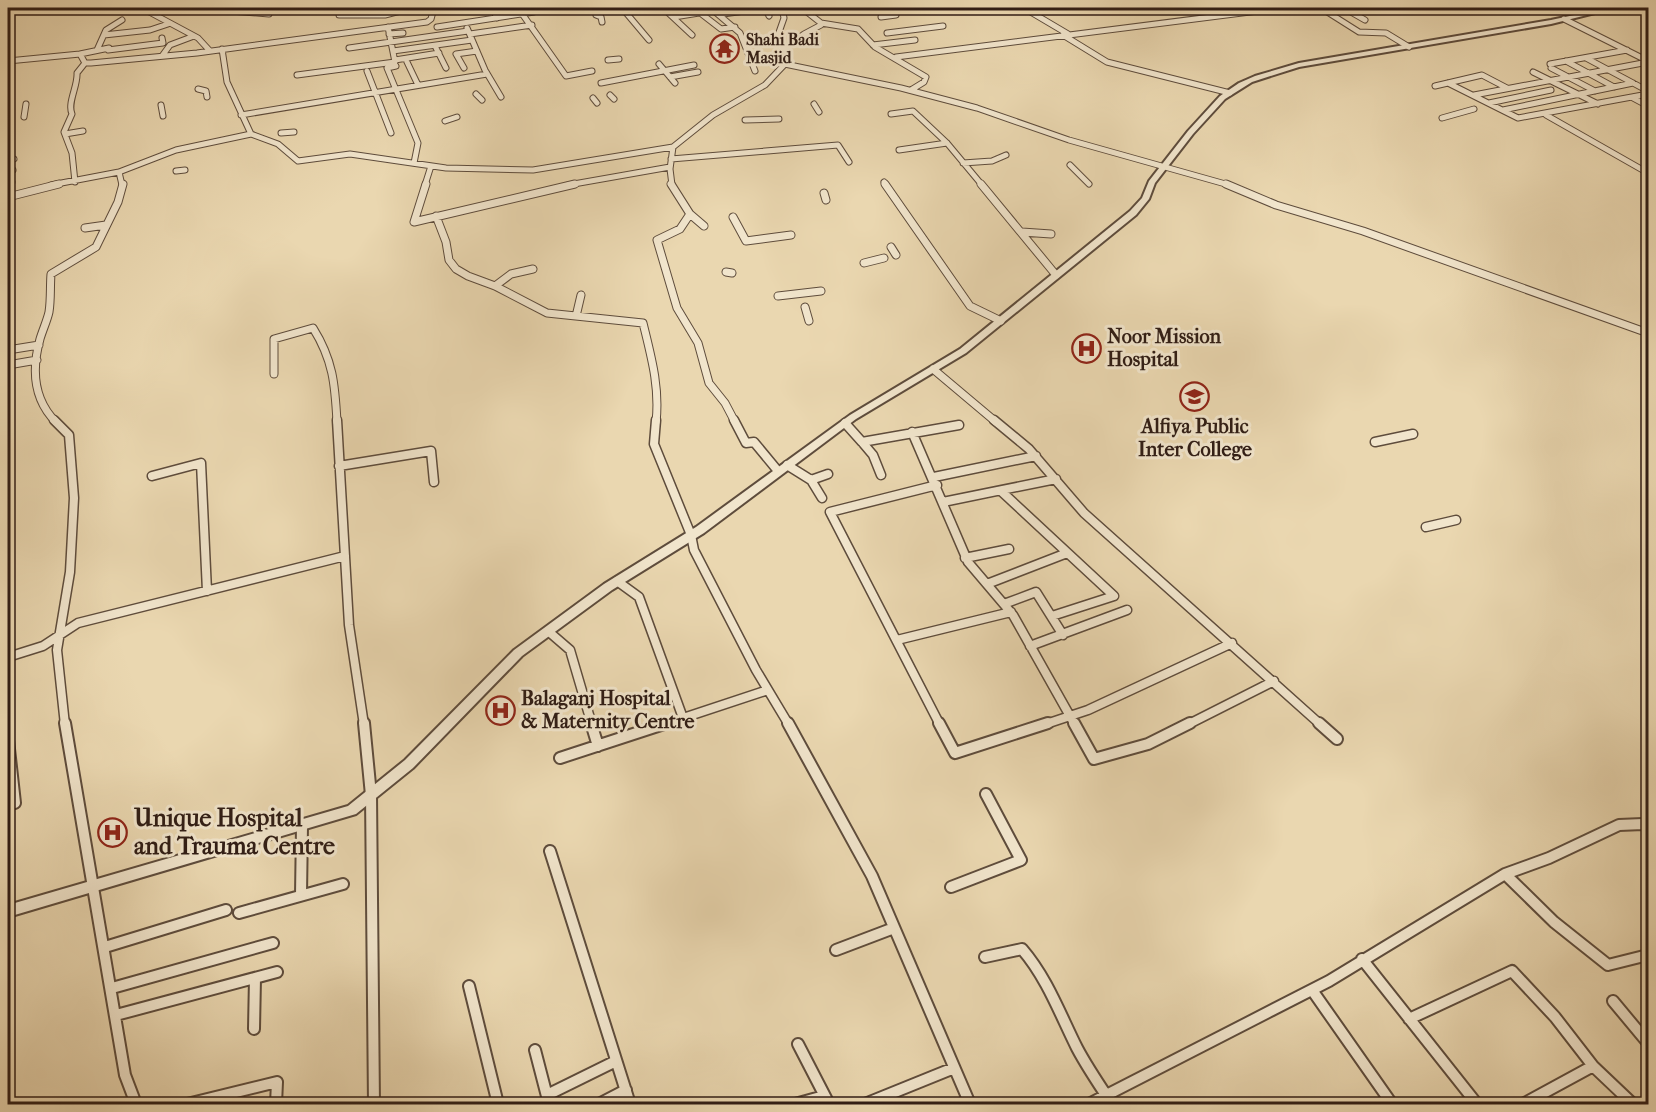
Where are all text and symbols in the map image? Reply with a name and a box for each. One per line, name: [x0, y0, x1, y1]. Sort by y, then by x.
place label: Shahi Badi Masjid: [745, 30, 819, 67]
temple icon: Shahi Badi Masjid: [709, 32, 741, 64]
place label: Noor Mission Hospital: [1107, 325, 1221, 371]
hospital icon: Noor Mission Hospital: [1070, 332, 1102, 364]
school or university icon: Alfiya Public Inter College: [1179, 380, 1211, 412]
place label: Alfiya Public Inter College: [1138, 415, 1252, 461]
place label: Balaganj Hospital & Maternity Centre: [521, 687, 695, 733]
hospital icon: Balaganj Hospital & Maternity Centre: [484, 694, 516, 726]
place label: Unique Hospital and Trauma Centre: [133, 804, 335, 860]
hospital icon: Unique Hospital and Trauma Centre: [97, 816, 129, 848]

